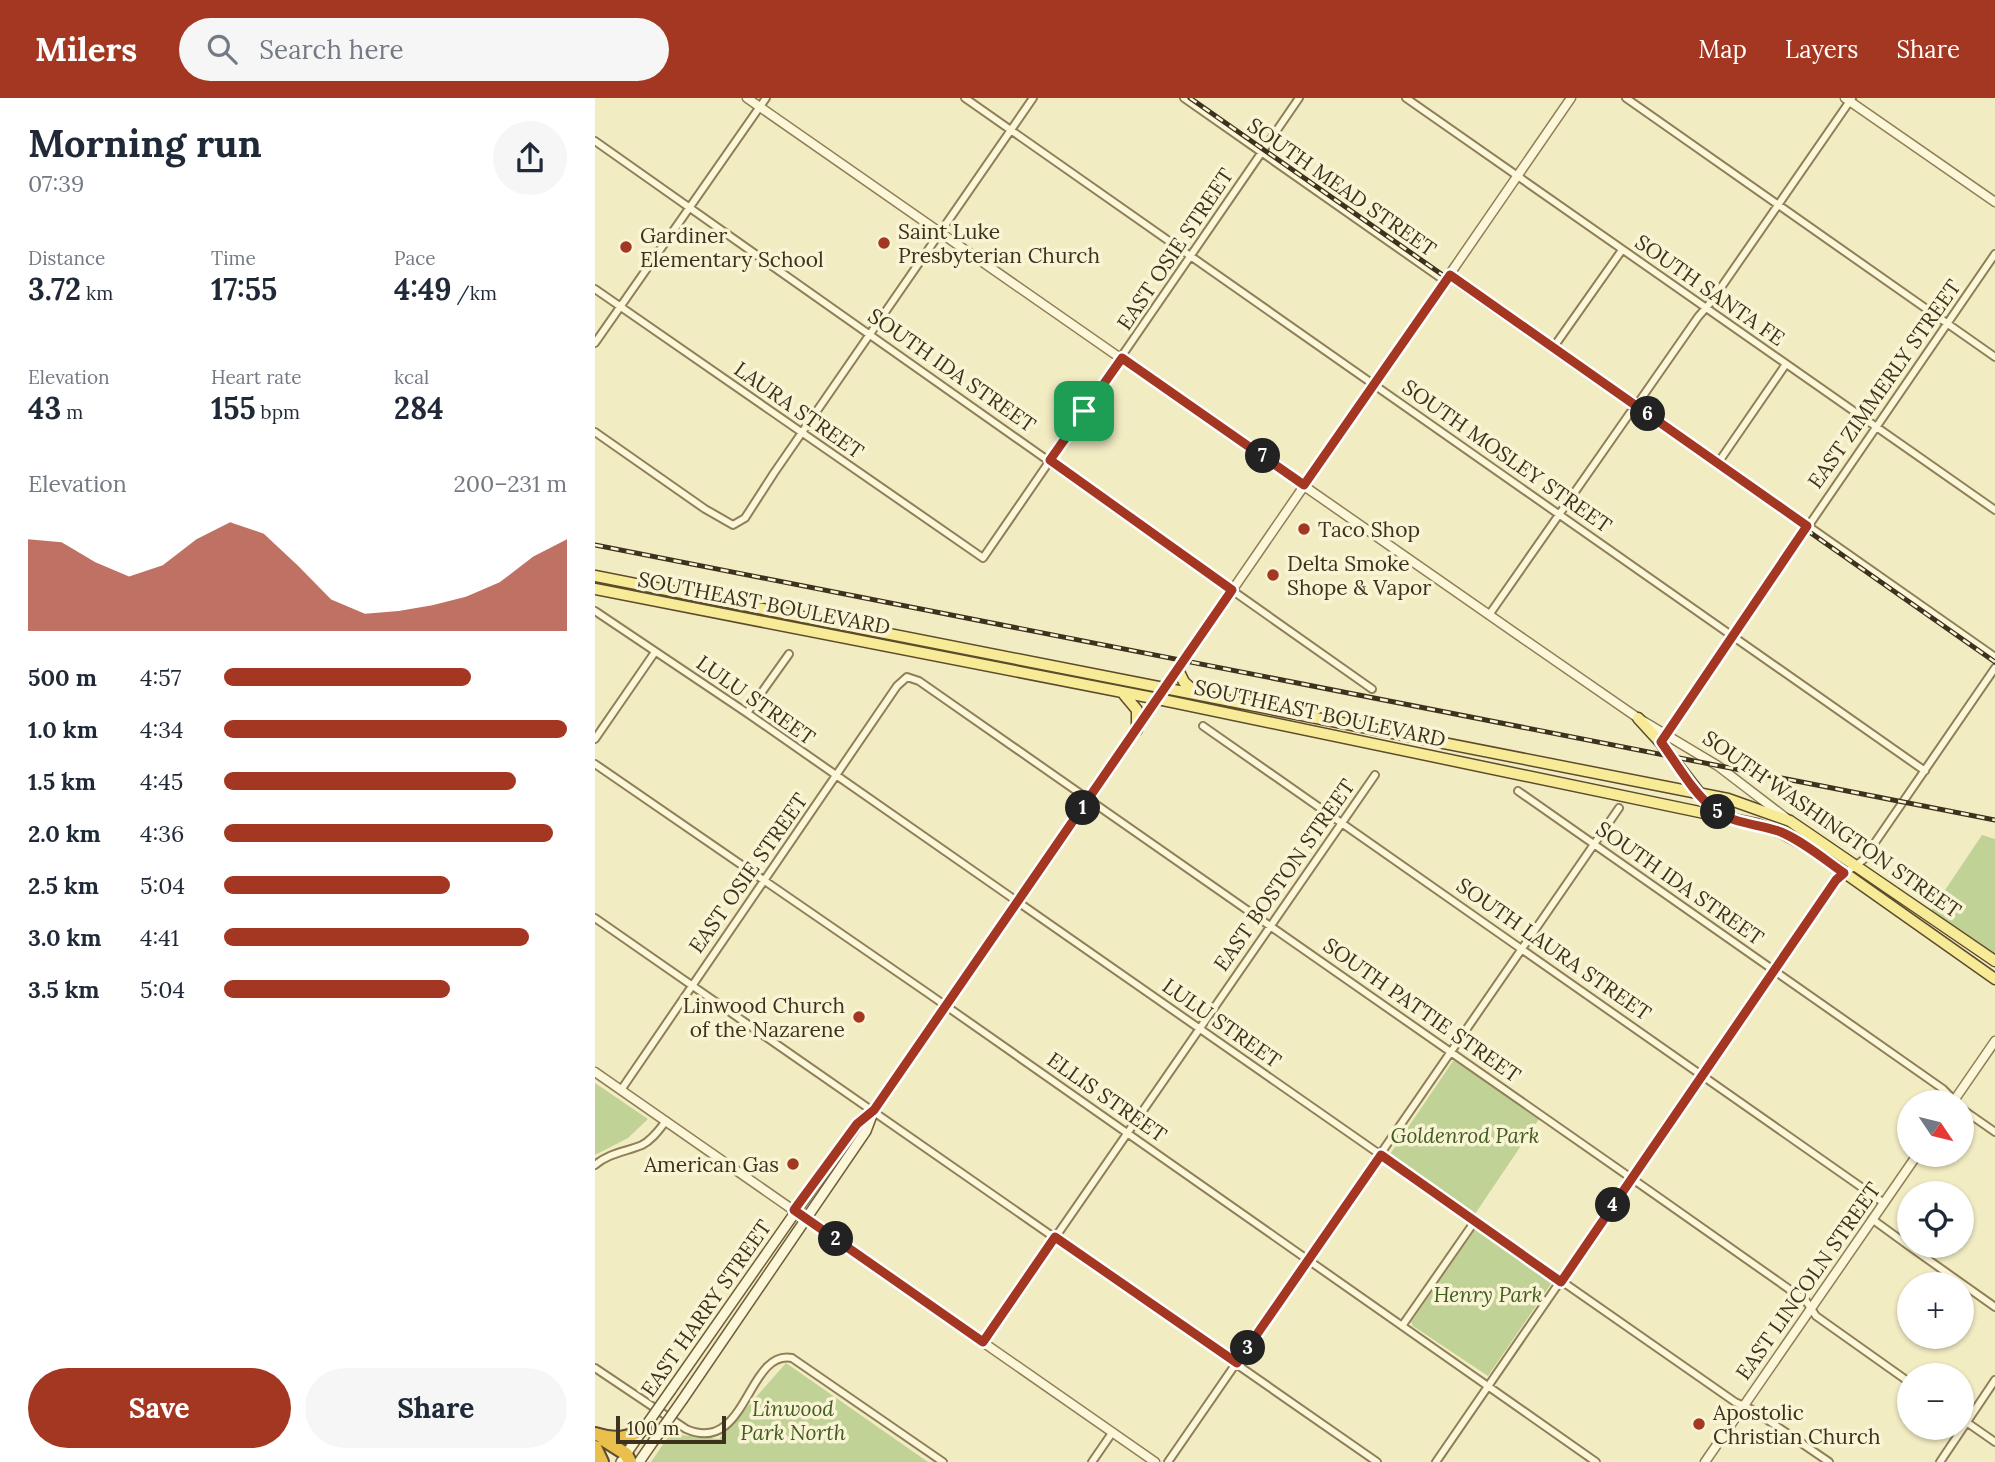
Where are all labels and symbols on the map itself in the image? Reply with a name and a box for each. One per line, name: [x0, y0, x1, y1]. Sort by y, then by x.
street label: SOUTH MEAD STREET: [1242, 112, 1442, 262]
street label: EAST OSIE STREET: [1111, 163, 1239, 335]
place label: Saint Luke Presbyterian Church: [898, 218, 1100, 269]
place label: Gardiner Elementary School: [640, 222, 824, 273]
street label: SOUTH SANTA FE: [1630, 228, 1790, 352]
marker: Saint Luke Presbyterian Church: [876, 235, 892, 251]
marker: Gardiner Elementary School: [618, 239, 634, 255]
street label: EAST ZIMMERLY STREET: [1801, 274, 1967, 494]
street label: SOUTH IDA STREET: [863, 302, 1041, 438]
street label: LAURA STREET: [729, 355, 869, 465]
street label: SOUTH MOSLEY STREET: [1397, 373, 1617, 539]
pin: [1054, 381, 1114, 441]
pin: 6: [1631, 396, 1665, 432]
pin: 7: [1245, 438, 1281, 474]
place label: Taco Shop: [1318, 516, 1420, 543]
marker: Taco Shop: [1296, 521, 1312, 537]
place label: Delta Smoke Shope & Vapor: [1287, 550, 1431, 601]
street label: SOUTHEAST BOULEVARD: [635, 565, 893, 641]
marker: Delta Smoke Shope & Vapor: [1265, 567, 1281, 583]
street label: LULU STREET: [691, 649, 821, 751]
street label: SOUTHEAST BOULEVARD: [1192, 673, 1448, 753]
street label: SOUTH WASHINGTON STREET: [1698, 724, 1966, 924]
street label: EAST BOSTON STREET: [1207, 774, 1361, 976]
street label: EAST OSIE STREET: [683, 788, 813, 958]
pin: 1: [1065, 790, 1100, 826]
pin: 5: [1701, 794, 1735, 830]
street label: SOUTH IDA STREET: [1591, 815, 1769, 951]
street label: SOUTH LAURA STREET: [1451, 872, 1657, 1026]
street label: SOUTH PATTIE STREET: [1318, 932, 1526, 1088]
street label: LULU STREET: [1157, 972, 1287, 1074]
place label: Linwood Church of the Nazarene: [683, 992, 845, 1043]
marker: Linwood Church of the Nazarene: [851, 1009, 867, 1025]
street label: ELLIS STREET: [1042, 1046, 1172, 1148]
north arrow: [1897, 1090, 1974, 1167]
park label: Goldenrod Park: [1391, 1122, 1539, 1149]
place label: American Gas: [643, 1151, 779, 1178]
marker: American Gas: [785, 1156, 801, 1172]
street label: EAST LINCOLN STREET: [1730, 1177, 1886, 1385]
pin: 4: [1595, 1188, 1631, 1222]
street label: EAST HARRY STREET: [635, 1214, 777, 1402]
pin: 2: [819, 1222, 853, 1256]
park label: Henry Park: [1434, 1281, 1543, 1308]
pin: 3: [1231, 1330, 1265, 1366]
park label: Linwood Park North: [740, 1395, 846, 1446]
place label: Apostolic Christian Church: [1712, 1399, 1881, 1450]
scale bar: [616, 1413, 726, 1445]
marker: Apostolic Christian Church: [1691, 1416, 1707, 1432]

